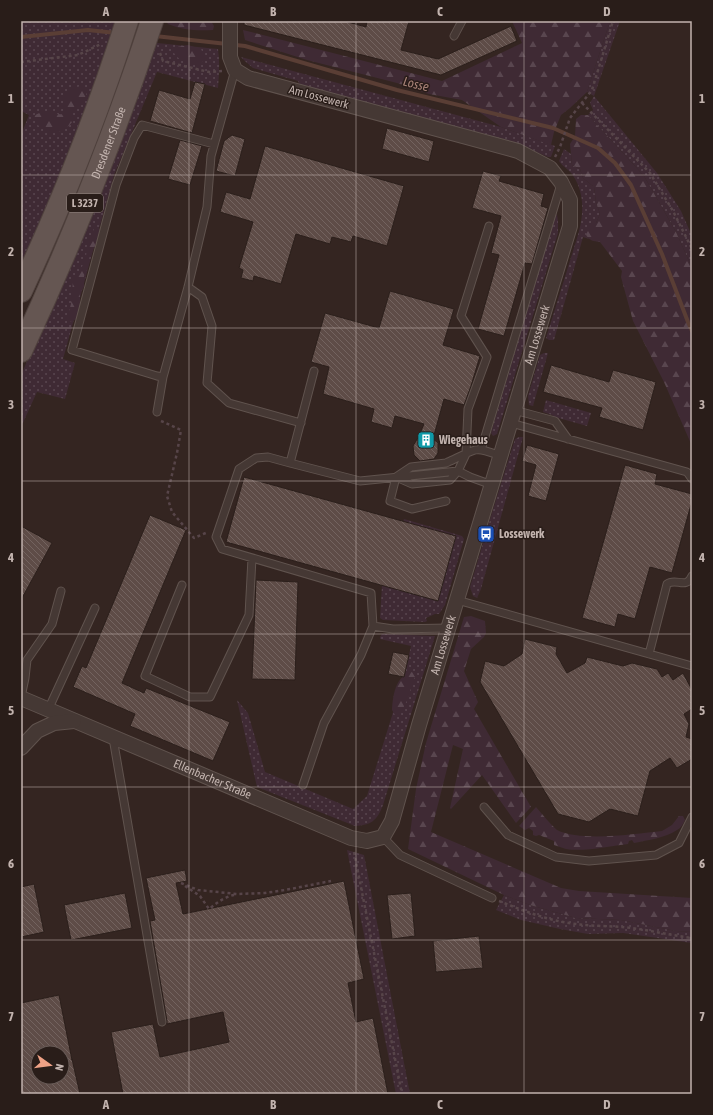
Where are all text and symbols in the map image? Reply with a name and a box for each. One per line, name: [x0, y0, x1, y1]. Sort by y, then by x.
text: A: [102, 4, 110, 19]
text: B: [270, 4, 277, 19]
text: C: [437, 4, 443, 19]
text: D: [603, 4, 611, 19]
water label: Losse: [401, 74, 431, 94]
street label: Am Lossewerk: [287, 82, 351, 112]
text: 1: [8, 91, 14, 106]
text: 1: [699, 91, 705, 106]
street label: Dresdener Straße: [89, 105, 129, 181]
road number: L 3237: [67, 194, 103, 212]
text: 2: [8, 244, 14, 259]
text: 2: [699, 244, 705, 259]
street label: Am Lossewerk: [521, 303, 553, 366]
text: 3: [8, 397, 14, 412]
text: 3: [699, 397, 705, 412]
building icon: Wiegehaus: [416, 430, 436, 450]
place label: Wiegehaus: [438, 433, 488, 447]
bus stop icon: Lossewerk: [476, 524, 496, 544]
place label: Lossewerk: [499, 527, 545, 541]
text: 4: [7, 550, 14, 565]
text: 4: [698, 550, 705, 565]
street label: Am Lossewerk: [428, 613, 459, 676]
text: 5: [8, 703, 14, 718]
text: 5: [699, 703, 705, 718]
street label: Ellenbacher Straße: [171, 757, 254, 802]
text: 6: [8, 856, 14, 871]
text: 6: [699, 856, 705, 871]
text: 7: [8, 1009, 14, 1024]
text: 7: [699, 1009, 705, 1024]
north arrow: [30, 1045, 70, 1085]
text: N: [53, 1063, 66, 1072]
text: A: [102, 1097, 110, 1112]
text: B: [270, 1097, 277, 1112]
text: C: [437, 1097, 443, 1112]
text: D: [603, 1097, 611, 1112]

